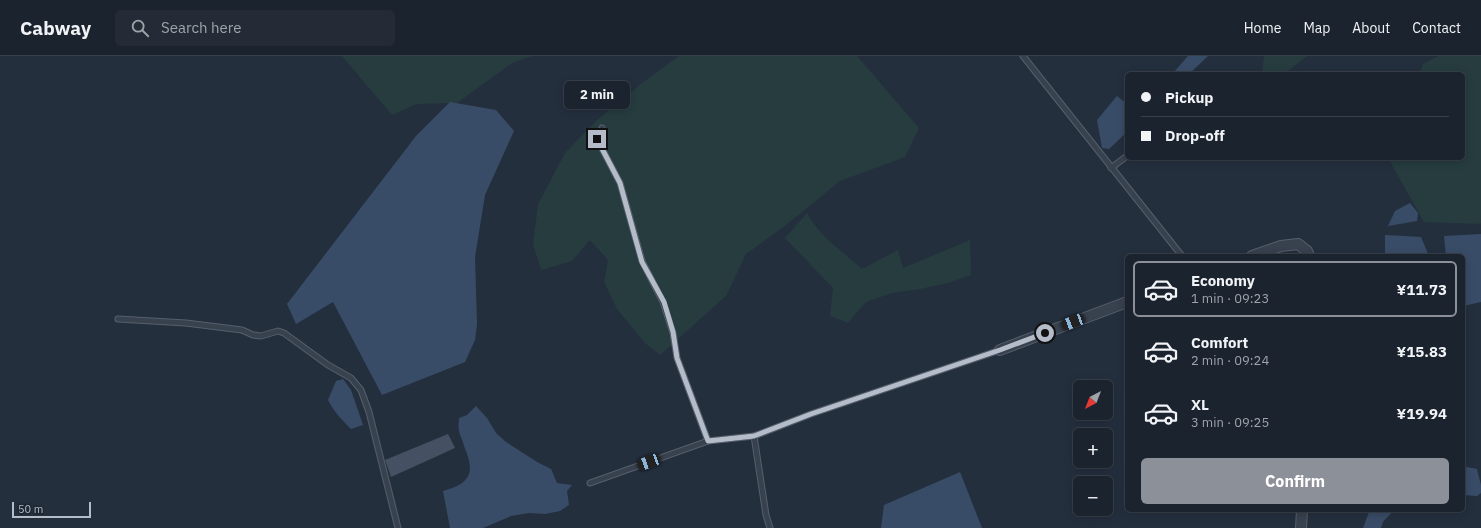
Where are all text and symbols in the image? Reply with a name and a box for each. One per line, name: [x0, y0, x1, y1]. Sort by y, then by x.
search box: [115, 10, 395, 46]
text: Cabway: [20, 16, 91, 40]
icon: search: [129, 17, 151, 39]
text: Search here: [161, 18, 241, 37]
text: Home: [1244, 19, 1281, 37]
text: Map: [1303, 19, 1330, 37]
text: About: [1352, 19, 1390, 37]
text: Contact: [1412, 19, 1461, 37]
callout: 2 min: [564, 81, 630, 109]
text: 2 min: [580, 86, 614, 103]
text: Pickup: [1165, 88, 1213, 107]
text: Drop-off: [1165, 126, 1225, 145]
route end: [588, 130, 606, 148]
icon: car: [1143, 271, 1179, 307]
text: Economy: [1191, 271, 1255, 290]
text: ¥11.73: [1397, 280, 1447, 299]
text: 1 min · 09:23: [1191, 290, 1269, 307]
car: [1060, 312, 1086, 332]
route start: [1036, 324, 1054, 342]
icon: car: [1143, 333, 1179, 369]
text: Comfort: [1191, 333, 1248, 352]
text: ¥15.83: [1397, 342, 1447, 361]
text: 2 min · 09:24: [1191, 352, 1269, 369]
north arrow: [1073, 380, 1113, 420]
map controls: [1073, 380, 1113, 516]
icon: car: [1143, 395, 1179, 431]
text: XL: [1191, 395, 1209, 414]
text: ¥19.94: [1397, 404, 1447, 423]
text: 3 min · 09:25: [1191, 414, 1269, 431]
button: +: [1073, 428, 1113, 468]
car: [636, 452, 662, 472]
button: Confirm: [1141, 458, 1449, 504]
button: −: [1073, 476, 1113, 516]
scale bar: [12, 500, 91, 519]
text: 50 m: [18, 502, 43, 516]

